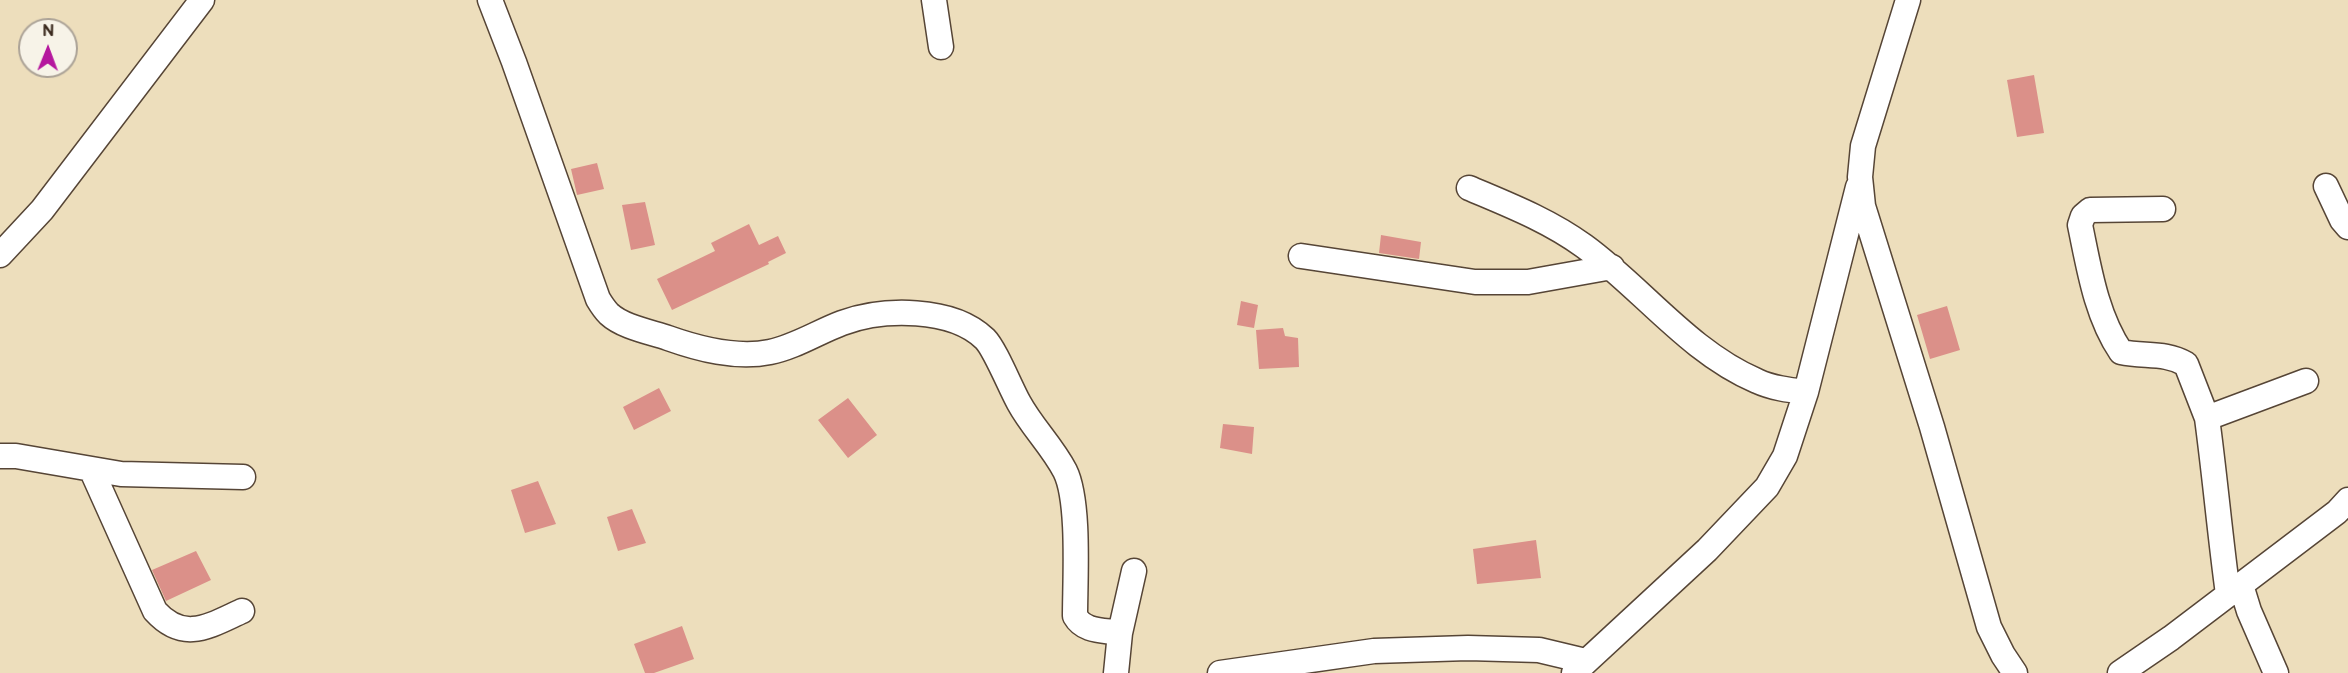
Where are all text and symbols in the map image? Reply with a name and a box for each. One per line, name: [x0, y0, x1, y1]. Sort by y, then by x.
north arrow: [18, 18, 78, 78]
text: N: [42, 22, 54, 41]

